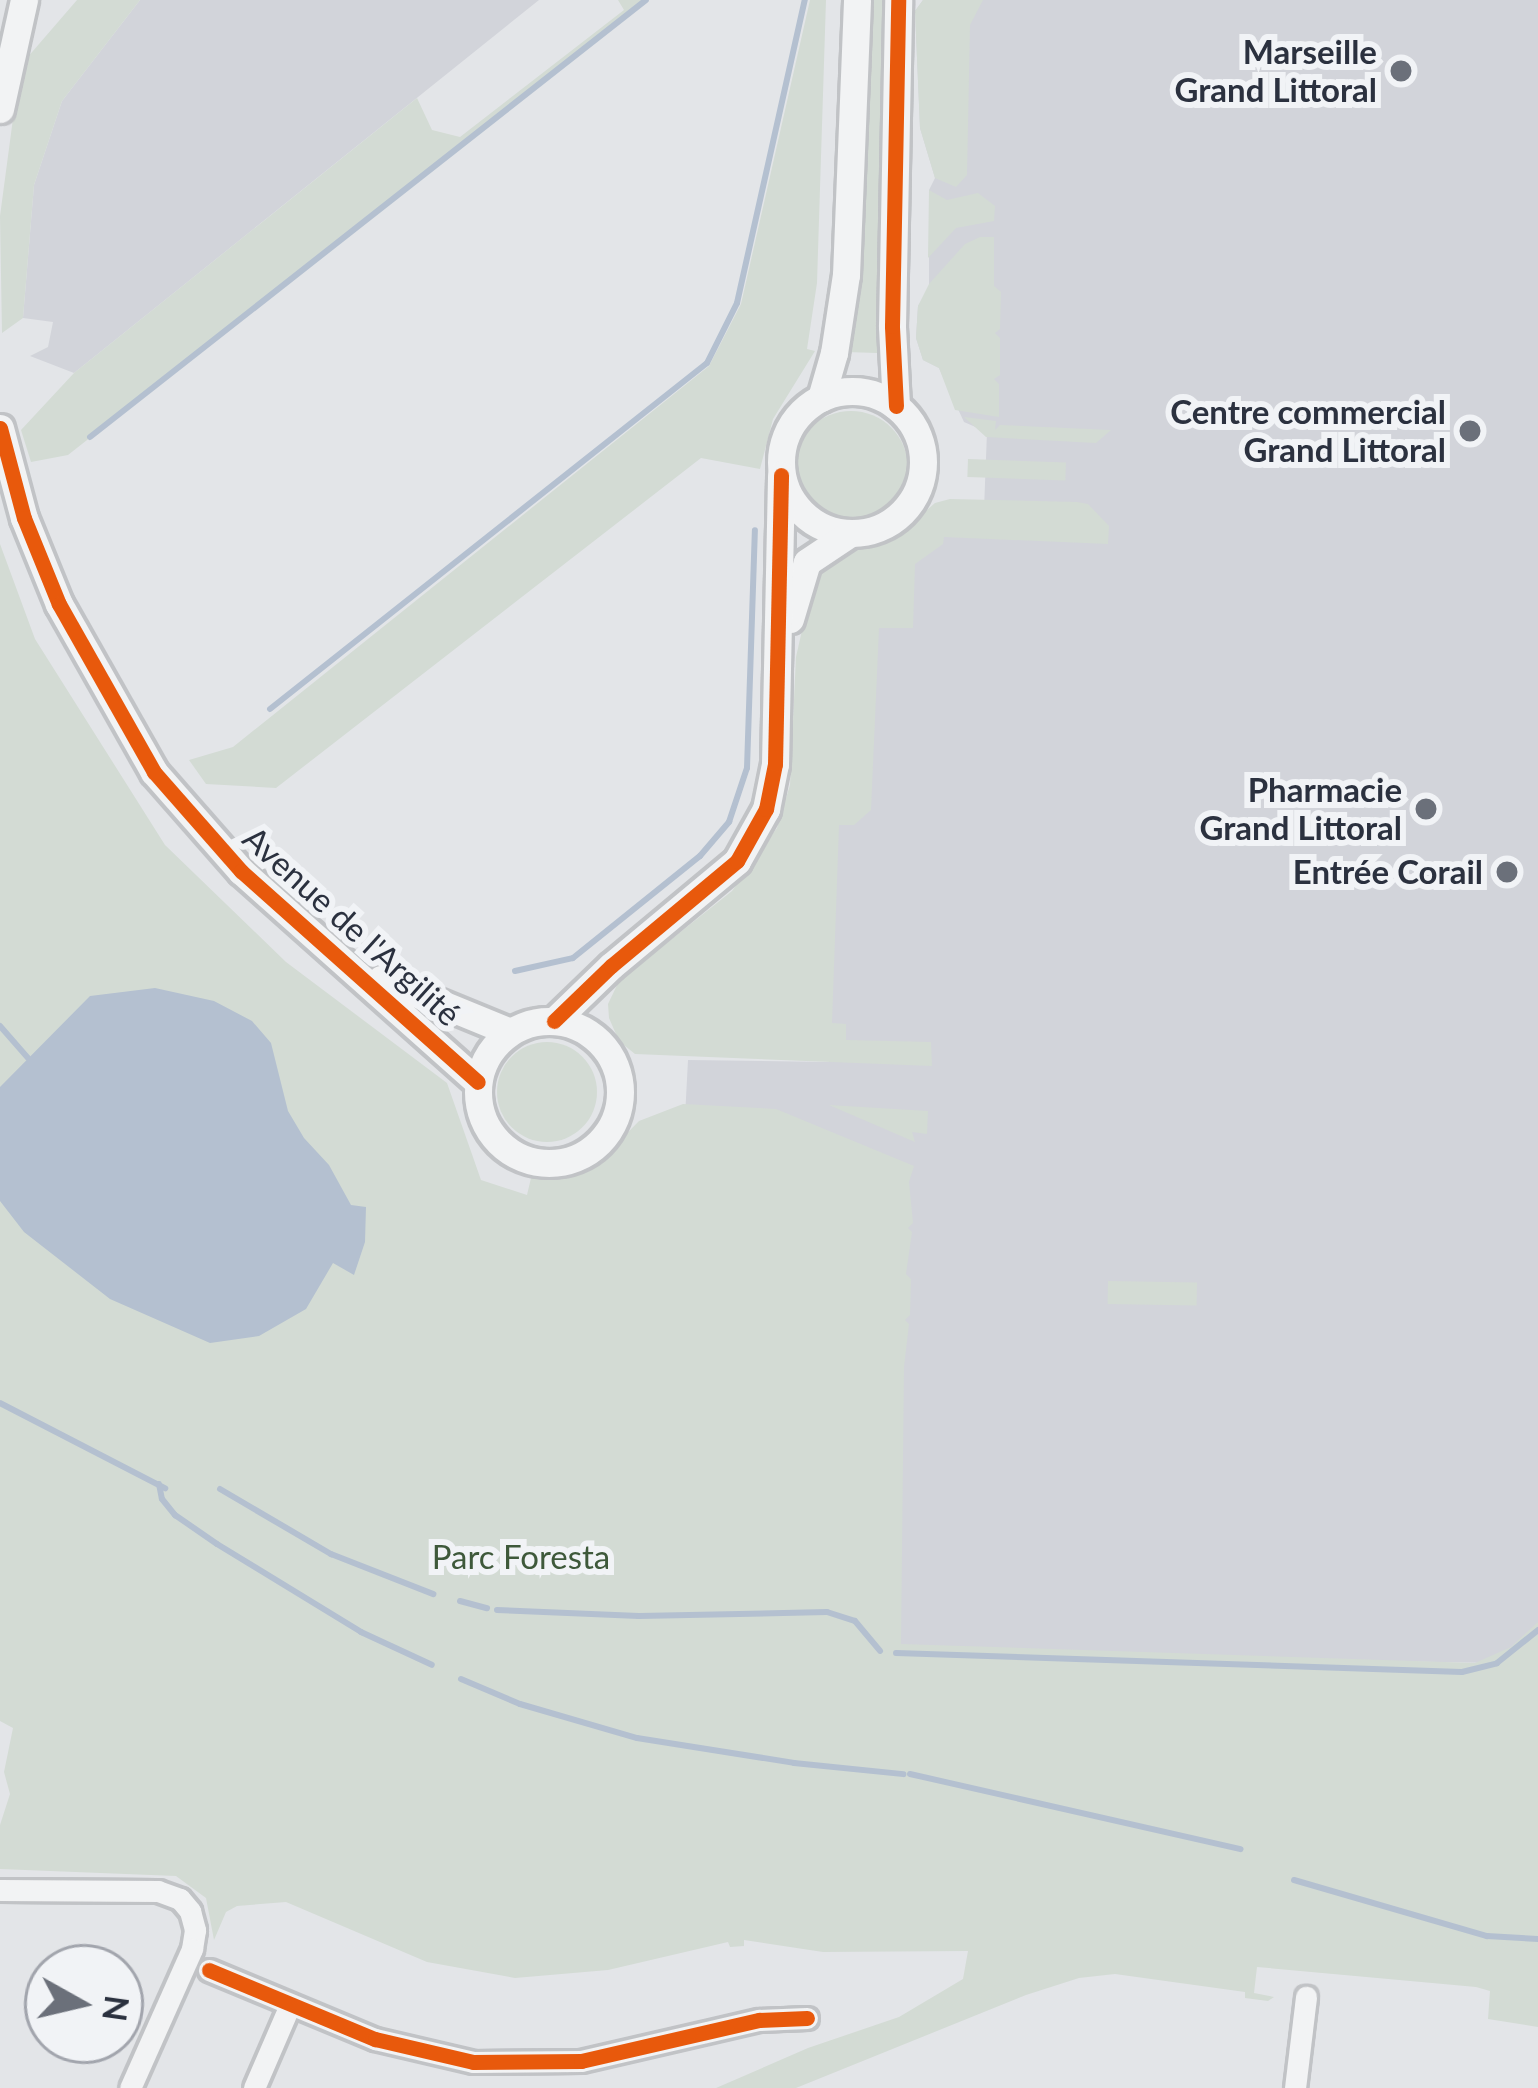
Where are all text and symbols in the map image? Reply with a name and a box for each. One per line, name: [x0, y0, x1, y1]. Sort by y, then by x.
place label: Marseille Grand Littoral: [1174, 32, 1377, 110]
marker: Marseille Grand Littoral: [1388, 58, 1414, 84]
place label: Centre commercial Grand Littoral: [1170, 392, 1446, 470]
marker: Centre commercial Grand Littoral: [1457, 418, 1483, 444]
place label: Pharmacie Grand Littoral: [1199, 770, 1402, 848]
marker: Pharmacie Grand Littoral: [1413, 796, 1439, 822]
street label: Avenue de l'Argilité: [235, 818, 469, 1034]
place label: Entrée Corail: [1293, 852, 1483, 892]
marker: Entrée Corail: [1494, 859, 1520, 885]
park label: Parc Foresta: [432, 1537, 610, 1577]
north arrow: [24, 1944, 144, 2064]
text: N: [95, 1993, 138, 2024]

